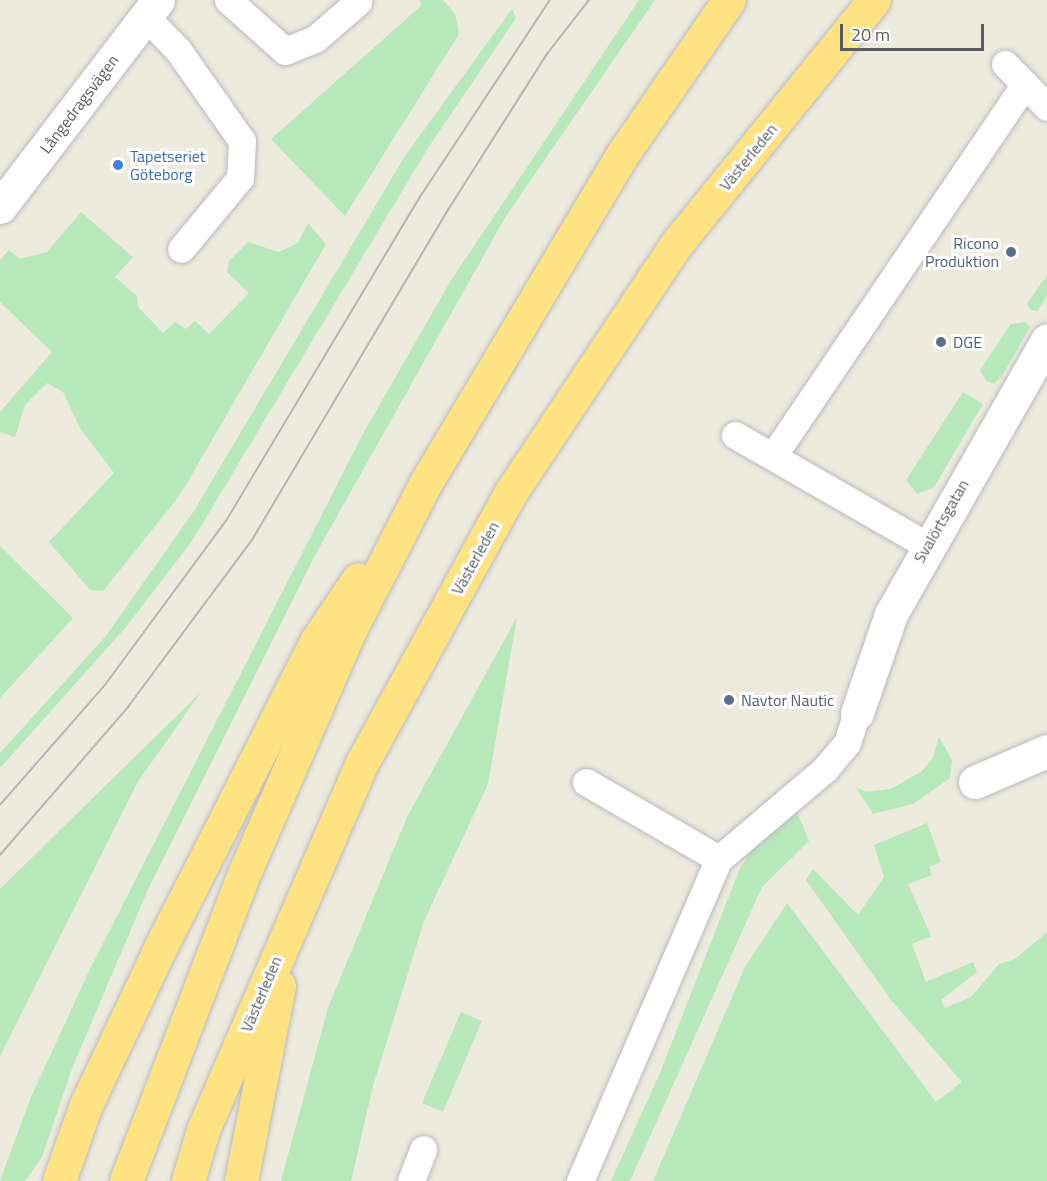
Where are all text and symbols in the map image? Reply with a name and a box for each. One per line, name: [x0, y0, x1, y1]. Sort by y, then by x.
scale bar: [843, 12, 987, 50]
text: 20 m: [851, 21, 890, 48]
street label: Långedragsvägen: [36, 51, 122, 157]
street label: Västerleden: [715, 120, 781, 194]
place label: Tapetseriet Göteborg: [130, 146, 205, 184]
marker: Tapetseriet Göteborg: [111, 158, 125, 172]
place label: Ricono Produktion: [925, 233, 999, 271]
marker: Ricono Produktion: [1004, 245, 1018, 259]
place label: DGE: [953, 332, 982, 352]
marker: DGE: [934, 335, 948, 349]
street label: Svalörtsgatan: [909, 476, 973, 566]
street label: Västerleden: [447, 518, 503, 598]
place label: Navtor Nautic: [741, 690, 834, 710]
marker: Navtor Nautic: [722, 693, 736, 707]
street label: Västerleden: [236, 953, 286, 1035]

